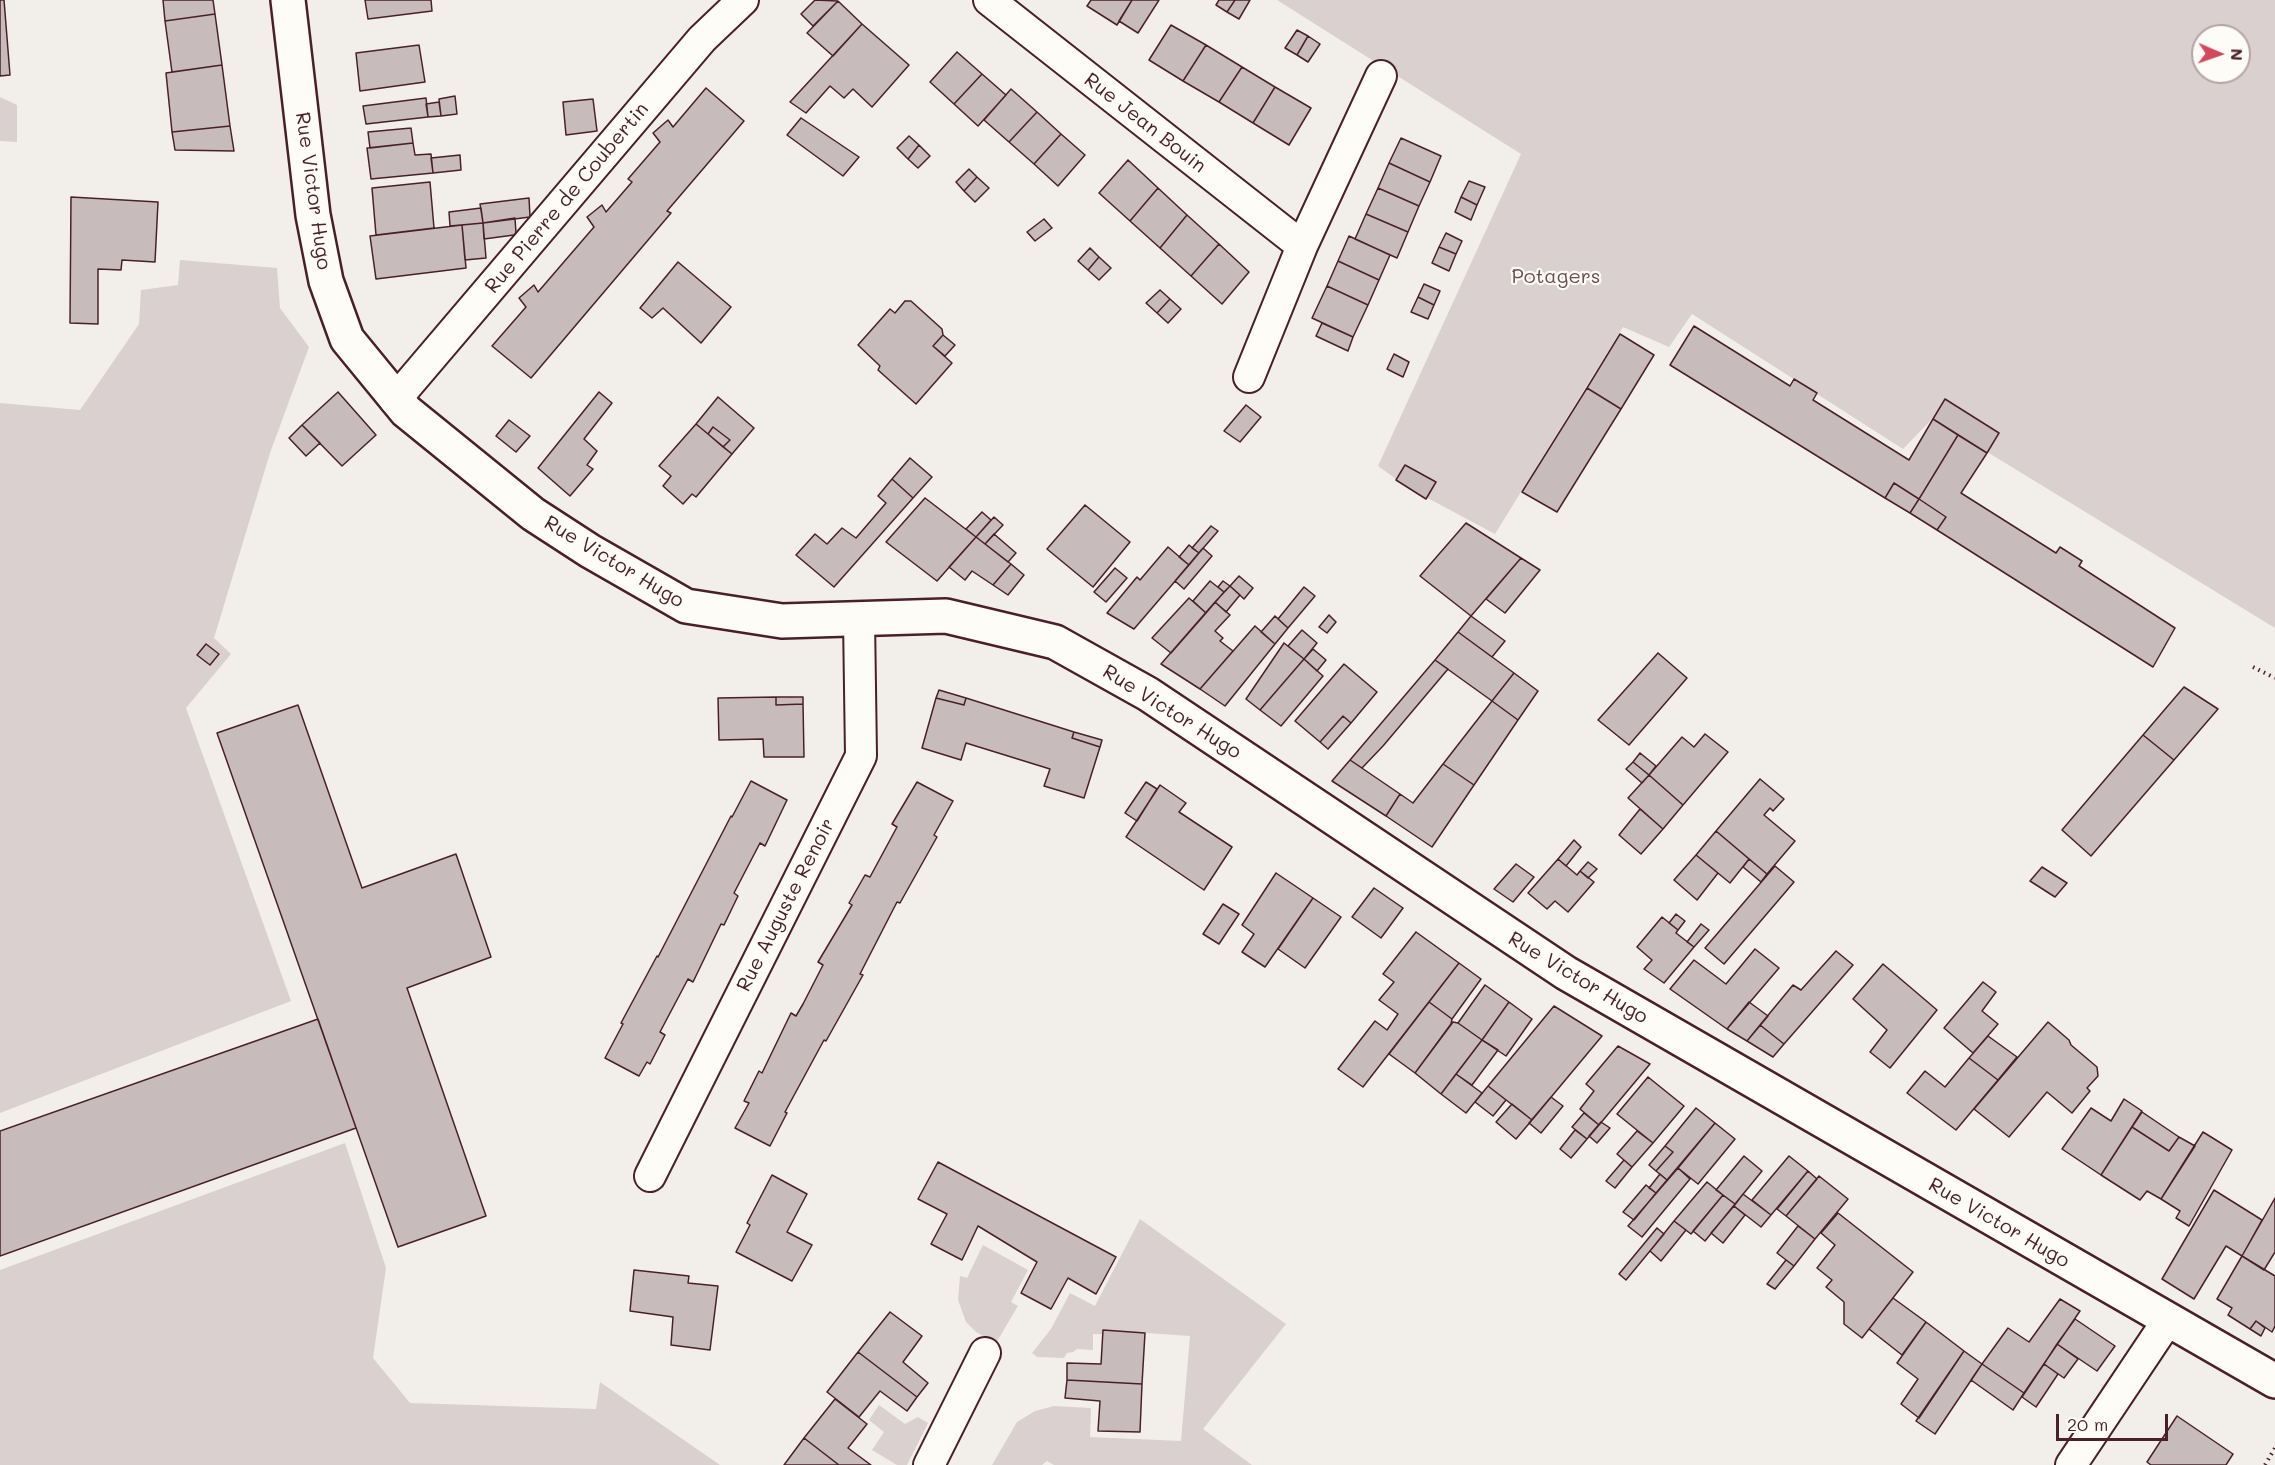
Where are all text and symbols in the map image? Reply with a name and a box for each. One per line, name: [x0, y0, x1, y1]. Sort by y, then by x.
north arrow: [2191, 24, 2251, 84]
text: N: [2227, 48, 2248, 61]
street label: Rue Jean Bouin: [1079, 68, 1211, 178]
street label: Rue Pierre de Coubertin: [480, 98, 654, 298]
street label: Rue Victor Hugo: [290, 111, 336, 271]
park label: Potagers: [1511, 265, 1601, 289]
street label: Rue Victor Hugo: [540, 511, 688, 613]
street label: Rue Victor Hugo: [1098, 660, 1246, 764]
street label: Rue Auguste Renoir: [732, 814, 840, 996]
street label: Rue Victor Hugo: [1504, 927, 1652, 1029]
street label: Rue Victor Hugo: [1924, 1173, 2074, 1273]
scale bar: [2059, 1402, 2172, 1440]
text: 20 m: [2067, 1412, 2108, 1436]

